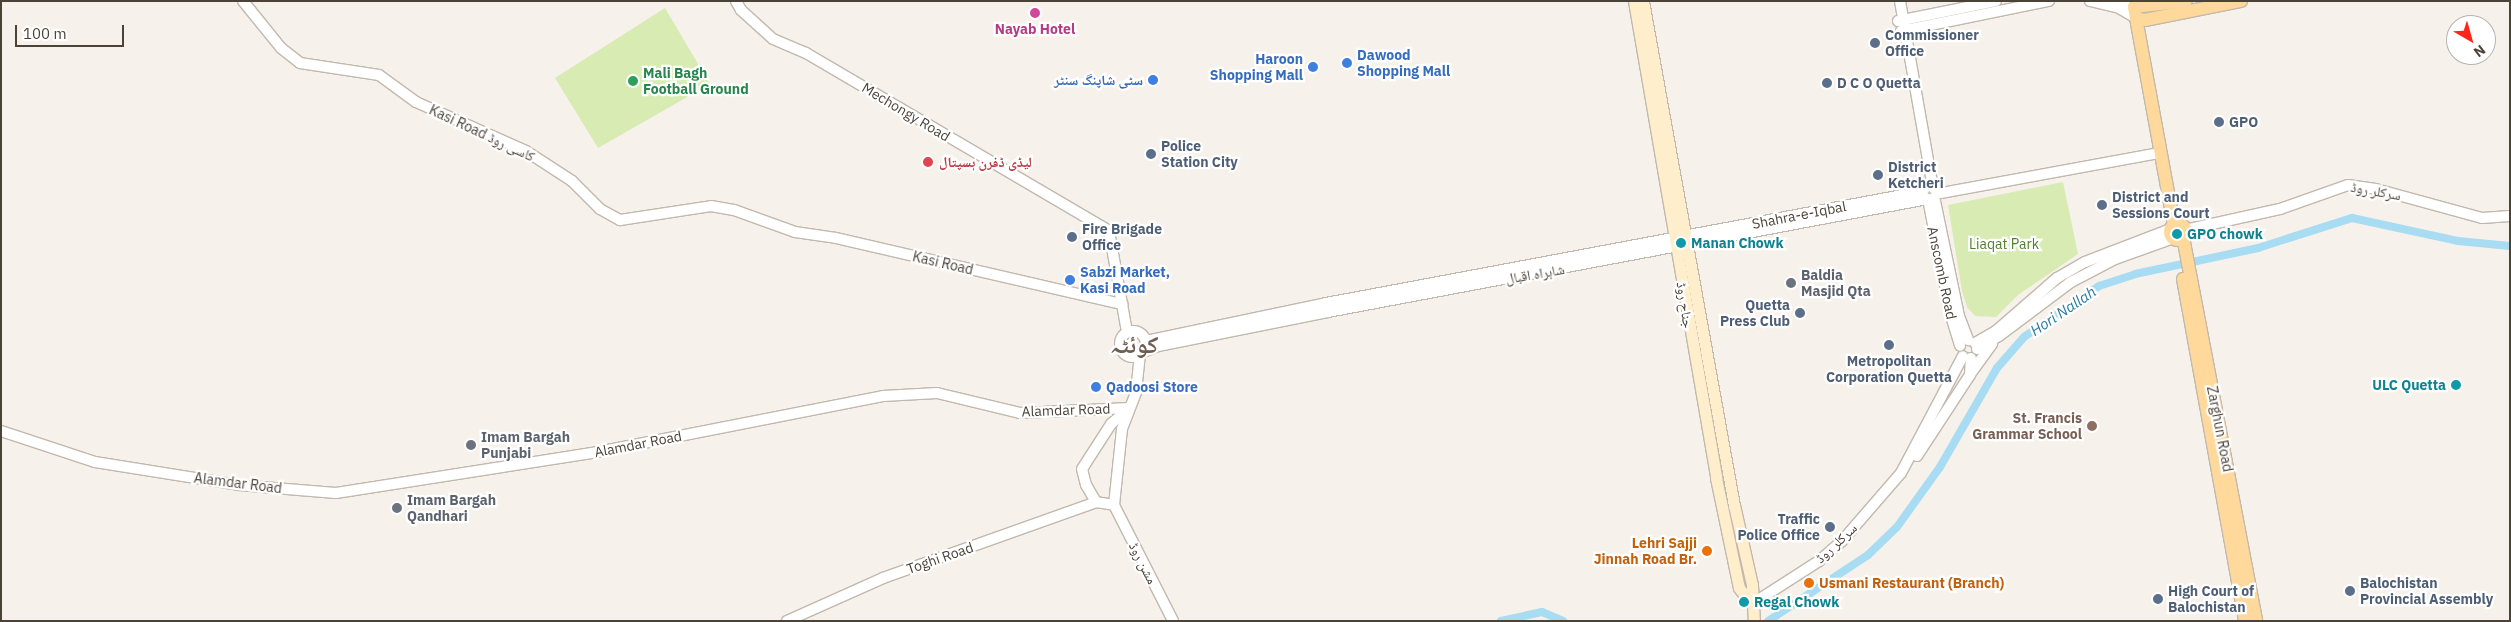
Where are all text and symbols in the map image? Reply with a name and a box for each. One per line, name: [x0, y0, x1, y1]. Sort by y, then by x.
marker: Nayab Hotel: [1029, 7, 1041, 19]
scale bar: [18, 15, 126, 47]
north arrow: [2446, 15, 2496, 65]
place label: Nayab Hotel: [995, 21, 1075, 37]
text: 100 m: [23, 24, 67, 43]
place label: Commissioner Office: [1885, 27, 1979, 59]
marker: Commissioner Office: [1869, 37, 1881, 49]
text: N: [2470, 41, 2489, 61]
place label: Dawood Shopping Mall: [1357, 47, 1450, 80]
place label: Haroon Shopping Mall: [1210, 51, 1303, 84]
marker: Dawood Shopping Mall: [1341, 57, 1353, 69]
marker: Haroon Shopping Mall: [1307, 61, 1319, 73]
place label: Mali Bagh Football Ground: [643, 65, 749, 98]
place label: سٹی شاپنگ سنٹر: [1054, 72, 1143, 88]
marker: سٹی شاپنگ سنٹر: [1147, 74, 1159, 86]
marker: Mali Bagh Football Ground: [627, 75, 639, 87]
place label: D C O Quetta: [1837, 75, 1921, 91]
marker: D C O Quetta: [1821, 77, 1833, 89]
street label: Mechongy Road: [859, 79, 953, 145]
street label: Kasi Road کاسی روڈ: [427, 101, 537, 165]
place label: GPO: [2229, 114, 2258, 130]
marker: GPO: [2213, 116, 2225, 128]
place label: Police Station City: [1161, 138, 1238, 170]
marker: Police Station City: [1145, 148, 1157, 160]
place label: لیڈی ڈفرن ہسپتال: [939, 154, 1032, 170]
marker: لیڈی ڈفرن ہسپتال: [921, 155, 935, 169]
place label: District Ketcheri: [1888, 159, 1944, 192]
marker: District Ketcheri: [1872, 169, 1884, 181]
street label: سرکلر روڈ: [2350, 178, 2402, 204]
place label: District and Sessions Court: [2112, 189, 2210, 222]
street label: Shahra-e-Iqbal: [1750, 198, 1848, 232]
marker: District and Sessions Court: [2096, 199, 2108, 211]
place label: Fire Brigade Office: [1082, 221, 1162, 253]
street label: Anscomb Road: [1924, 225, 1960, 321]
place label: GPO chowk: [2187, 226, 2263, 242]
marker: GPO chowk: [2171, 228, 2183, 240]
marker: Fire Brigade Office: [1066, 231, 1078, 243]
place label: Manan Chowk: [1691, 235, 1783, 251]
park label: Liaqat Park: [1969, 236, 2039, 252]
marker: Manan Chowk: [1675, 237, 1687, 249]
street label: Kasi Road: [911, 248, 975, 278]
street label: شاہراہ اقبال: [1504, 261, 1566, 287]
place label: Sabzi Market, Kasi Road: [1080, 264, 1170, 296]
place label: Baldia Masjid Qta: [1801, 267, 1871, 300]
marker: Sabzi Market, Kasi Road: [1064, 274, 1076, 286]
marker: Baldia Masjid Qta: [1785, 277, 1797, 289]
street label: جناح روڈ: [1673, 281, 1697, 329]
water label: Hori Nallah: [2027, 282, 2099, 340]
place label: Quetta Press Club: [1720, 297, 1790, 330]
marker: Quetta Press Club: [1794, 307, 1806, 319]
district label: کوئٹہ: [1110, 331, 1158, 359]
marker: Metropolitan Corporation Quetta: [1883, 339, 1895, 351]
place label: Metropolitan Corporation Quetta: [1826, 353, 1952, 386]
place label: ULC Quetta: [2372, 377, 2446, 393]
place label: Qadoosi Store: [1106, 379, 1198, 395]
marker: ULC Quetta: [2450, 379, 2462, 391]
marker: Qadoosi Store: [1090, 381, 1102, 393]
street label: Zarghun Road: [2203, 385, 2237, 473]
street label: Alamdar Road: [1021, 400, 1111, 420]
place label: St. Francis Grammar School: [1972, 410, 2082, 442]
marker: St. Francis Grammar School: [2086, 420, 2098, 432]
street label: Alamdar Road: [593, 427, 683, 461]
place label: Imam Bargah Punjabi: [481, 429, 570, 462]
marker: Imam Bargah Punjabi: [465, 439, 477, 451]
street label: Alamdar Road: [193, 469, 283, 497]
place label: Imam Bargah Qandhari: [407, 492, 496, 524]
marker: Imam Bargah Qandhari: [391, 502, 403, 514]
place label: Traffic Police Office: [1737, 511, 1820, 544]
street label: سرکلر روڈ: [1812, 520, 1860, 566]
marker: Traffic Police Office: [1824, 521, 1836, 533]
place label: Lehri Sajji Jinnah Road Br.: [1594, 535, 1697, 568]
street label: Toghi Road: [905, 539, 975, 577]
street label: مشن روڈ: [1125, 539, 1161, 587]
marker: Lehri Sajji Jinnah Road Br.: [1701, 545, 1713, 557]
place label: Usmani Restaurant (Branch): [1819, 575, 2004, 591]
place label: Balochistan Provincial Assembly: [2360, 575, 2493, 608]
marker: Usmani Restaurant (Branch): [1803, 577, 1815, 589]
place label: High Court of Balochistan: [2168, 583, 2254, 616]
marker: Balochistan Provincial Assembly: [2344, 585, 2356, 597]
marker: High Court of Balochistan: [2152, 593, 2164, 605]
place label: Regal Chowk: [1754, 594, 1839, 610]
marker: Regal Chowk: [1738, 596, 1750, 608]

